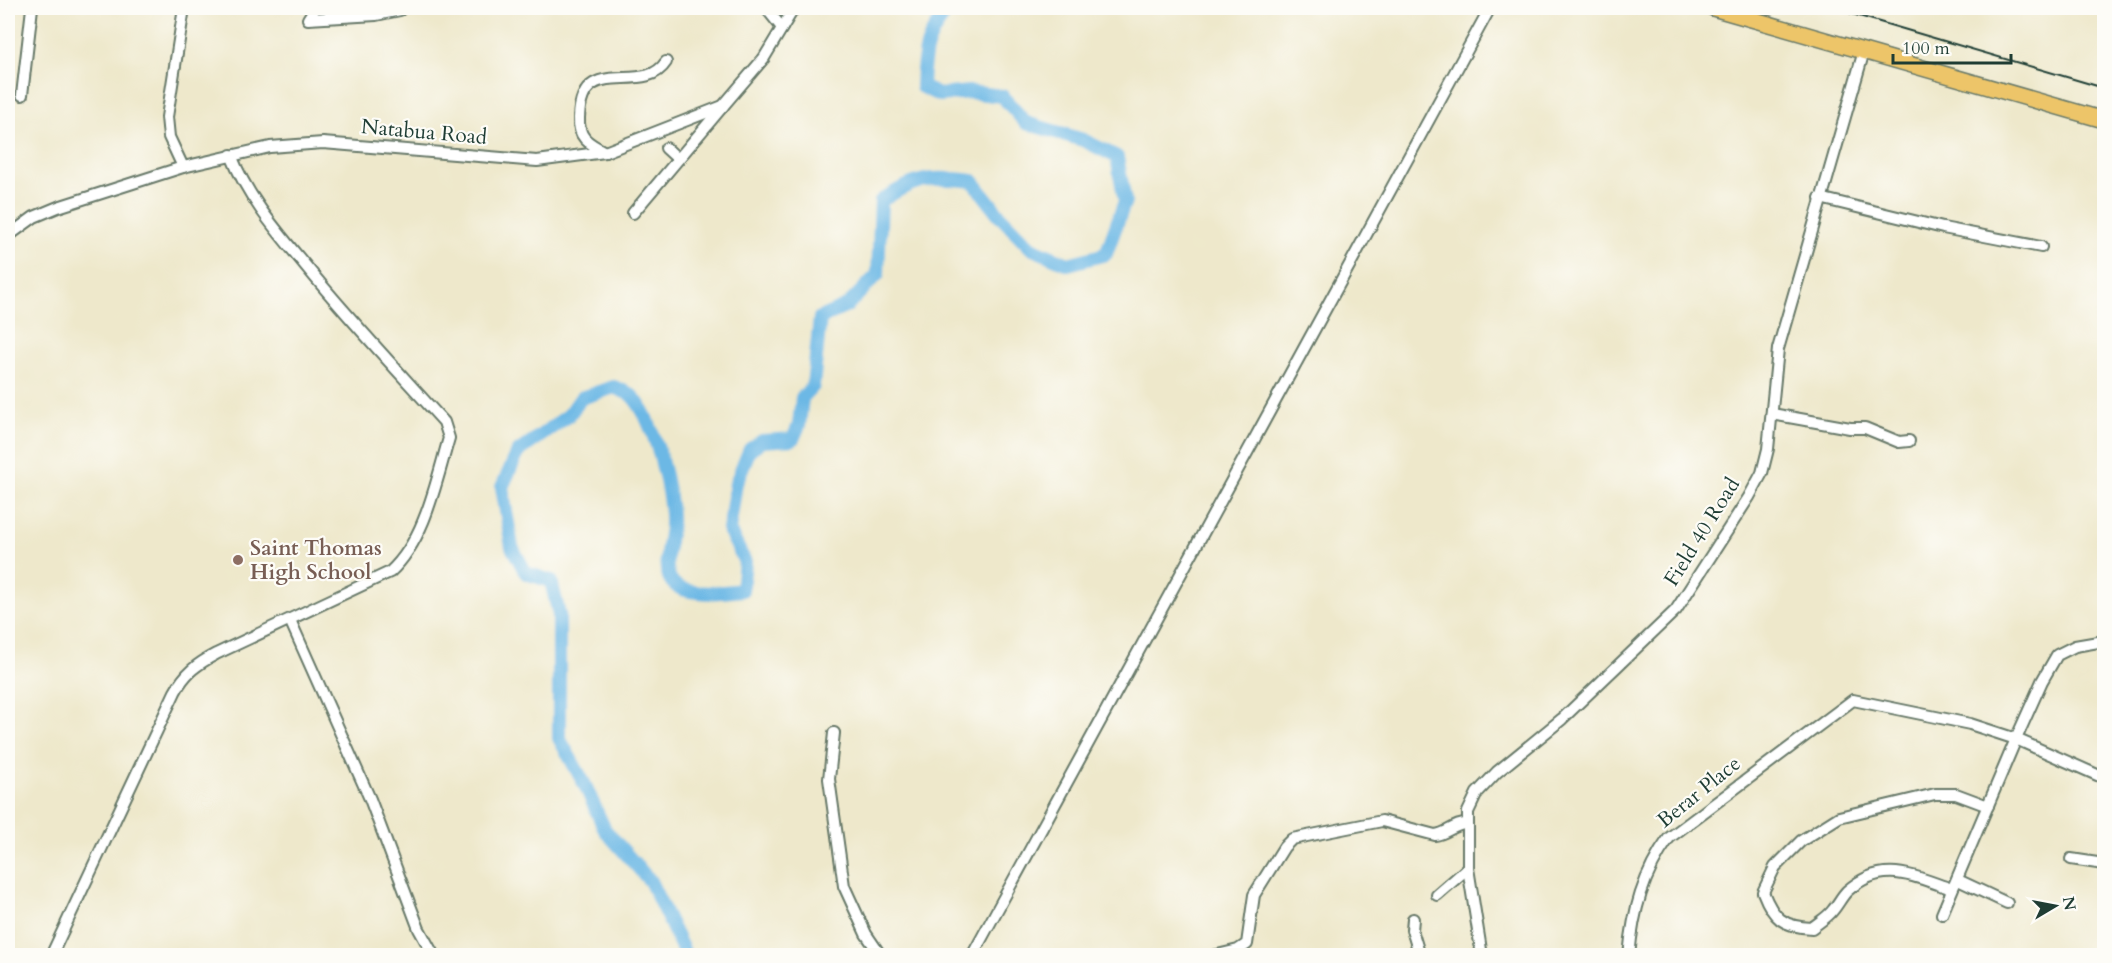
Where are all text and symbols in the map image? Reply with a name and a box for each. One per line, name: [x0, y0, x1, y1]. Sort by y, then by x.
scale bar: [1893, 27, 2012, 65]
text: 100 m: [1902, 36, 1950, 61]
street label: Natabua Road: [360, 112, 488, 152]
street label: Field 40 Road: [1657, 472, 1747, 592]
place label: Saint Thomas High School: [250, 534, 382, 587]
marker: Saint Thomas High School: [231, 553, 245, 567]
street label: Berar Place: [1651, 749, 1747, 835]
north arrow: [2025, 876, 2085, 936]
text: N: [2057, 895, 2081, 912]

